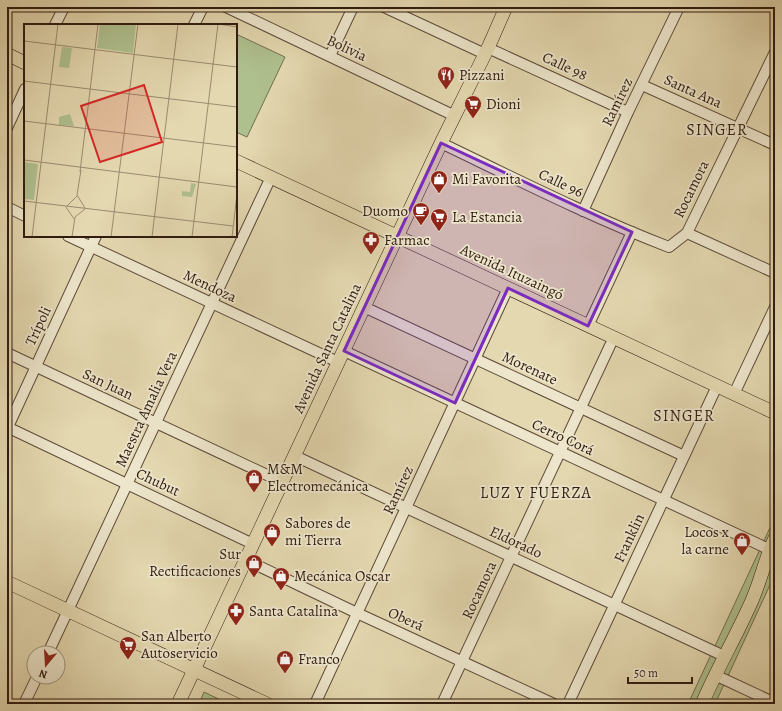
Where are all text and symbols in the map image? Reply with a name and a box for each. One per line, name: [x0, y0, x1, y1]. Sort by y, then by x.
inset map: [24, 24, 237, 237]
street label: Bolivia: [324, 30, 370, 66]
street label: Calle 98: [539, 47, 591, 85]
restaurant icon: Pizzani: [436, 65, 456, 90]
place label: Pizzani: [459, 65, 505, 85]
street label: Santa Ana: [661, 69, 725, 113]
street label: Ramírez: [597, 74, 637, 130]
supermarket icon: Dioni: [463, 94, 483, 119]
place label: Dioni: [486, 94, 521, 114]
district label: SINGER: [686, 119, 748, 141]
street label: Rocamora: [668, 157, 714, 221]
street label: Calle 96: [535, 164, 587, 202]
shop icon: Mi Favorita: [429, 169, 449, 194]
place label: Mi Favorita: [452, 169, 521, 189]
place label: Duomo: [362, 201, 408, 221]
cafe icon: Duomo: [411, 201, 431, 226]
supermarket icon: La Estancia: [429, 207, 449, 232]
place label: La Estancia: [452, 207, 522, 227]
pharmacy icon: Farmac: [361, 230, 381, 255]
place label: Farmac: [384, 230, 430, 250]
street label: Avenida Ituzaingó: [456, 239, 567, 305]
street label: Mendoza: [180, 265, 240, 307]
street label: Avenida Santa Catalina: [288, 280, 366, 417]
street label: Trípoli: [20, 303, 56, 349]
street label: Morenate: [499, 346, 561, 390]
street label: Maestra Amalia Vera: [110, 348, 182, 470]
street label: San Juan: [79, 364, 137, 404]
district label: SINGER: [653, 405, 715, 427]
street label: Cerro Corá: [529, 414, 597, 460]
place label: M&M Electromecánica: [267, 459, 369, 496]
street label: Ramírez: [378, 462, 418, 518]
street label: Chubut: [133, 463, 183, 501]
shop icon: M&M Electromecánica: [244, 468, 264, 493]
district label: LUZ Y FUERZA: [480, 482, 592, 504]
street label: Franklin: [609, 510, 649, 566]
place label: Sabores de mi Tierra: [285, 513, 351, 550]
street label: Eldorado: [486, 521, 546, 563]
shop icon: Sabores de mi Tierra: [262, 522, 282, 547]
place label: Locos x la carne: [681, 522, 729, 559]
shop icon: Locos x la carne: [732, 531, 752, 556]
place label: Sur Rectificaciones: [149, 544, 241, 581]
shop icon: Sur Rectificaciones: [244, 553, 264, 578]
street label: Rocamora: [457, 558, 501, 622]
shop icon: Mecánica Oscar: [271, 566, 291, 591]
place label: Mecánica Oscar: [294, 566, 391, 586]
pharmacy icon: Santa Catalina: [226, 601, 246, 626]
place label: Santa Catalina: [249, 601, 338, 621]
street label: Oberá: [385, 602, 427, 636]
place label: San Alberto Autoservicio: [140, 626, 218, 663]
supermarket icon: San Alberto Autoservicio: [118, 635, 138, 660]
north arrow: [26, 645, 66, 685]
shop icon: Franco: [275, 649, 295, 674]
place label: Franco: [298, 649, 340, 669]
scale bar: [628, 659, 692, 685]
text: 50 m: [634, 665, 658, 681]
text: N: [37, 666, 49, 682]

